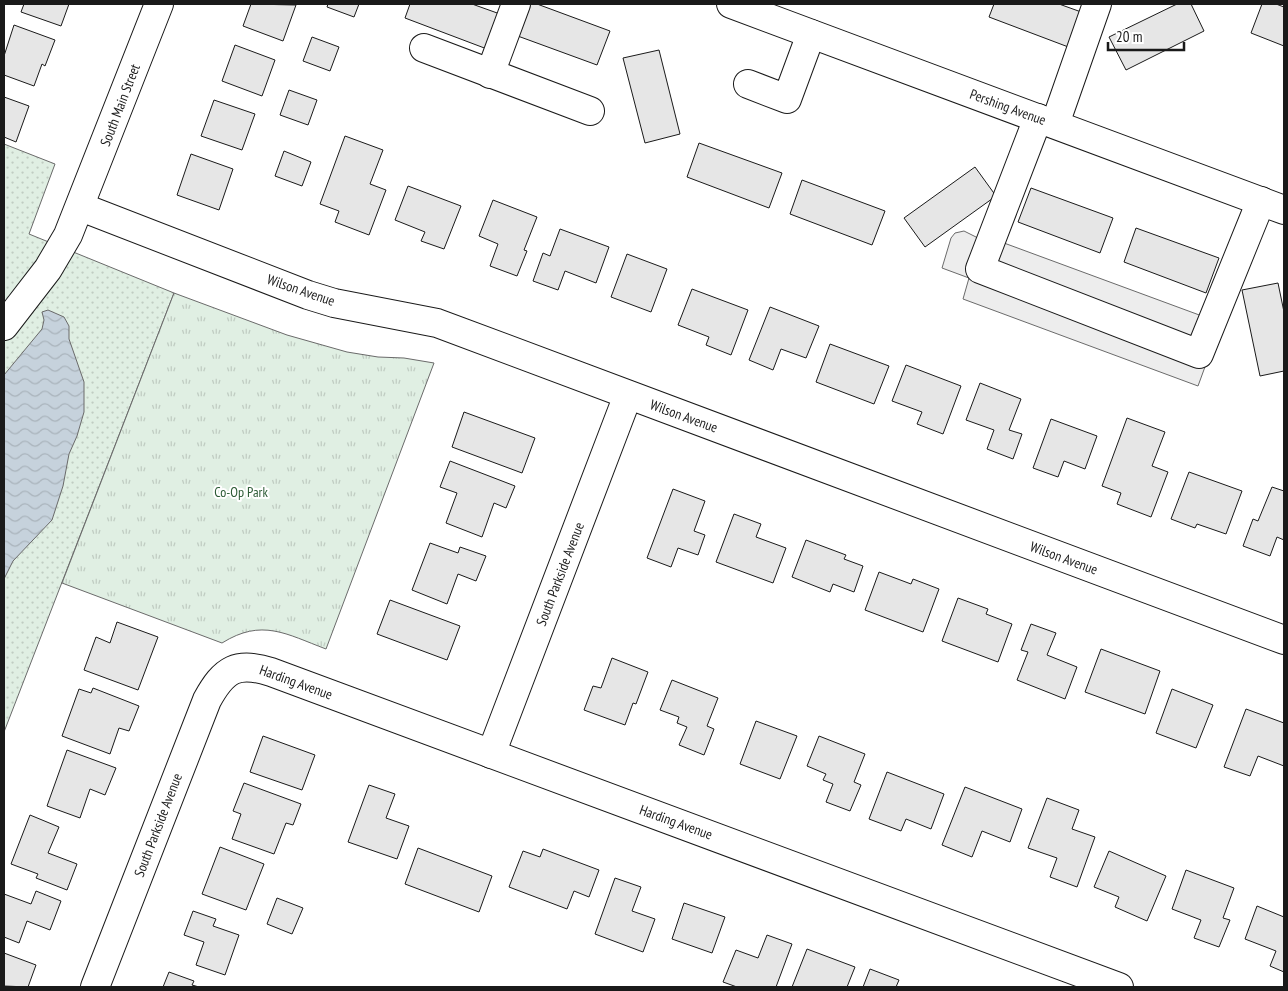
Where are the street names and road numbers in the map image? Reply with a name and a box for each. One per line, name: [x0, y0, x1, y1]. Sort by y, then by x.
street label: South Main Street: [96, 61, 144, 149]
street label: Pershing Avenue: [967, 85, 1049, 129]
street label: Wilson Avenue: [265, 270, 338, 310]
street label: Wilson Avenue: [648, 395, 720, 437]
street label: South Parkside Avenue: [532, 519, 588, 628]
street label: Wilson Avenue: [1028, 537, 1100, 579]
street label: Harding Avenue: [257, 661, 335, 704]
street label: South Parkside Avenue: [130, 770, 186, 879]
street label: Harding Avenue: [637, 801, 715, 844]

